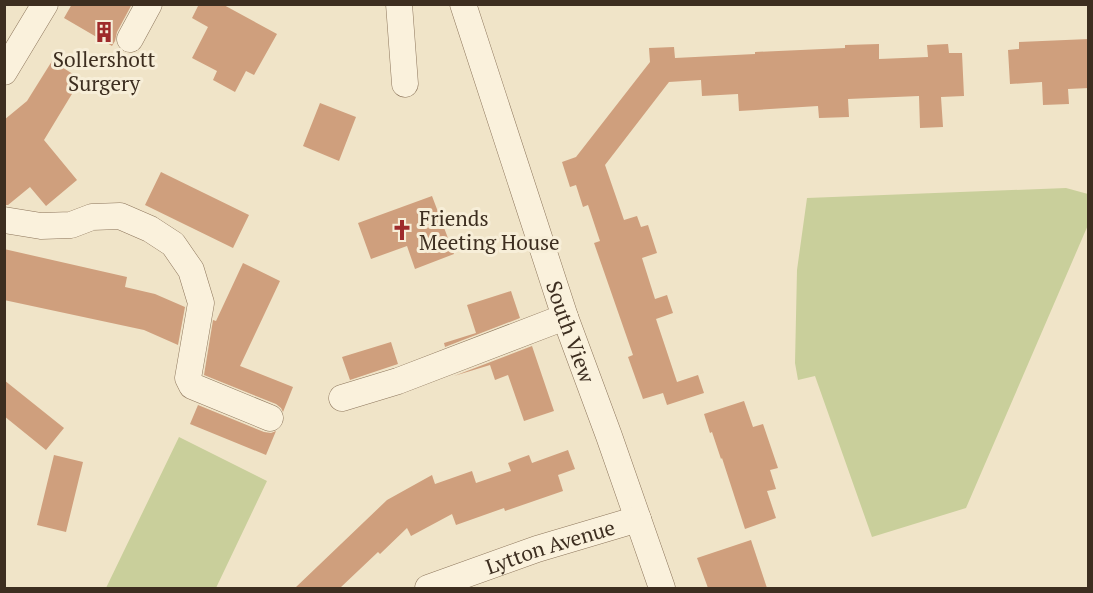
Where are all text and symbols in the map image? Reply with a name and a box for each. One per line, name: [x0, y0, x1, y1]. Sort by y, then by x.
building icon: Sollershott Surgery: [92, 20, 116, 44]
place label: Sollershott Surgery: [53, 45, 155, 97]
place label: Friends Meeting House: [419, 204, 560, 256]
church icon: Friends Meeting House: [390, 218, 414, 242]
street label: South View: [540, 277, 602, 387]
street label: Lytton Avenue: [481, 513, 618, 580]

